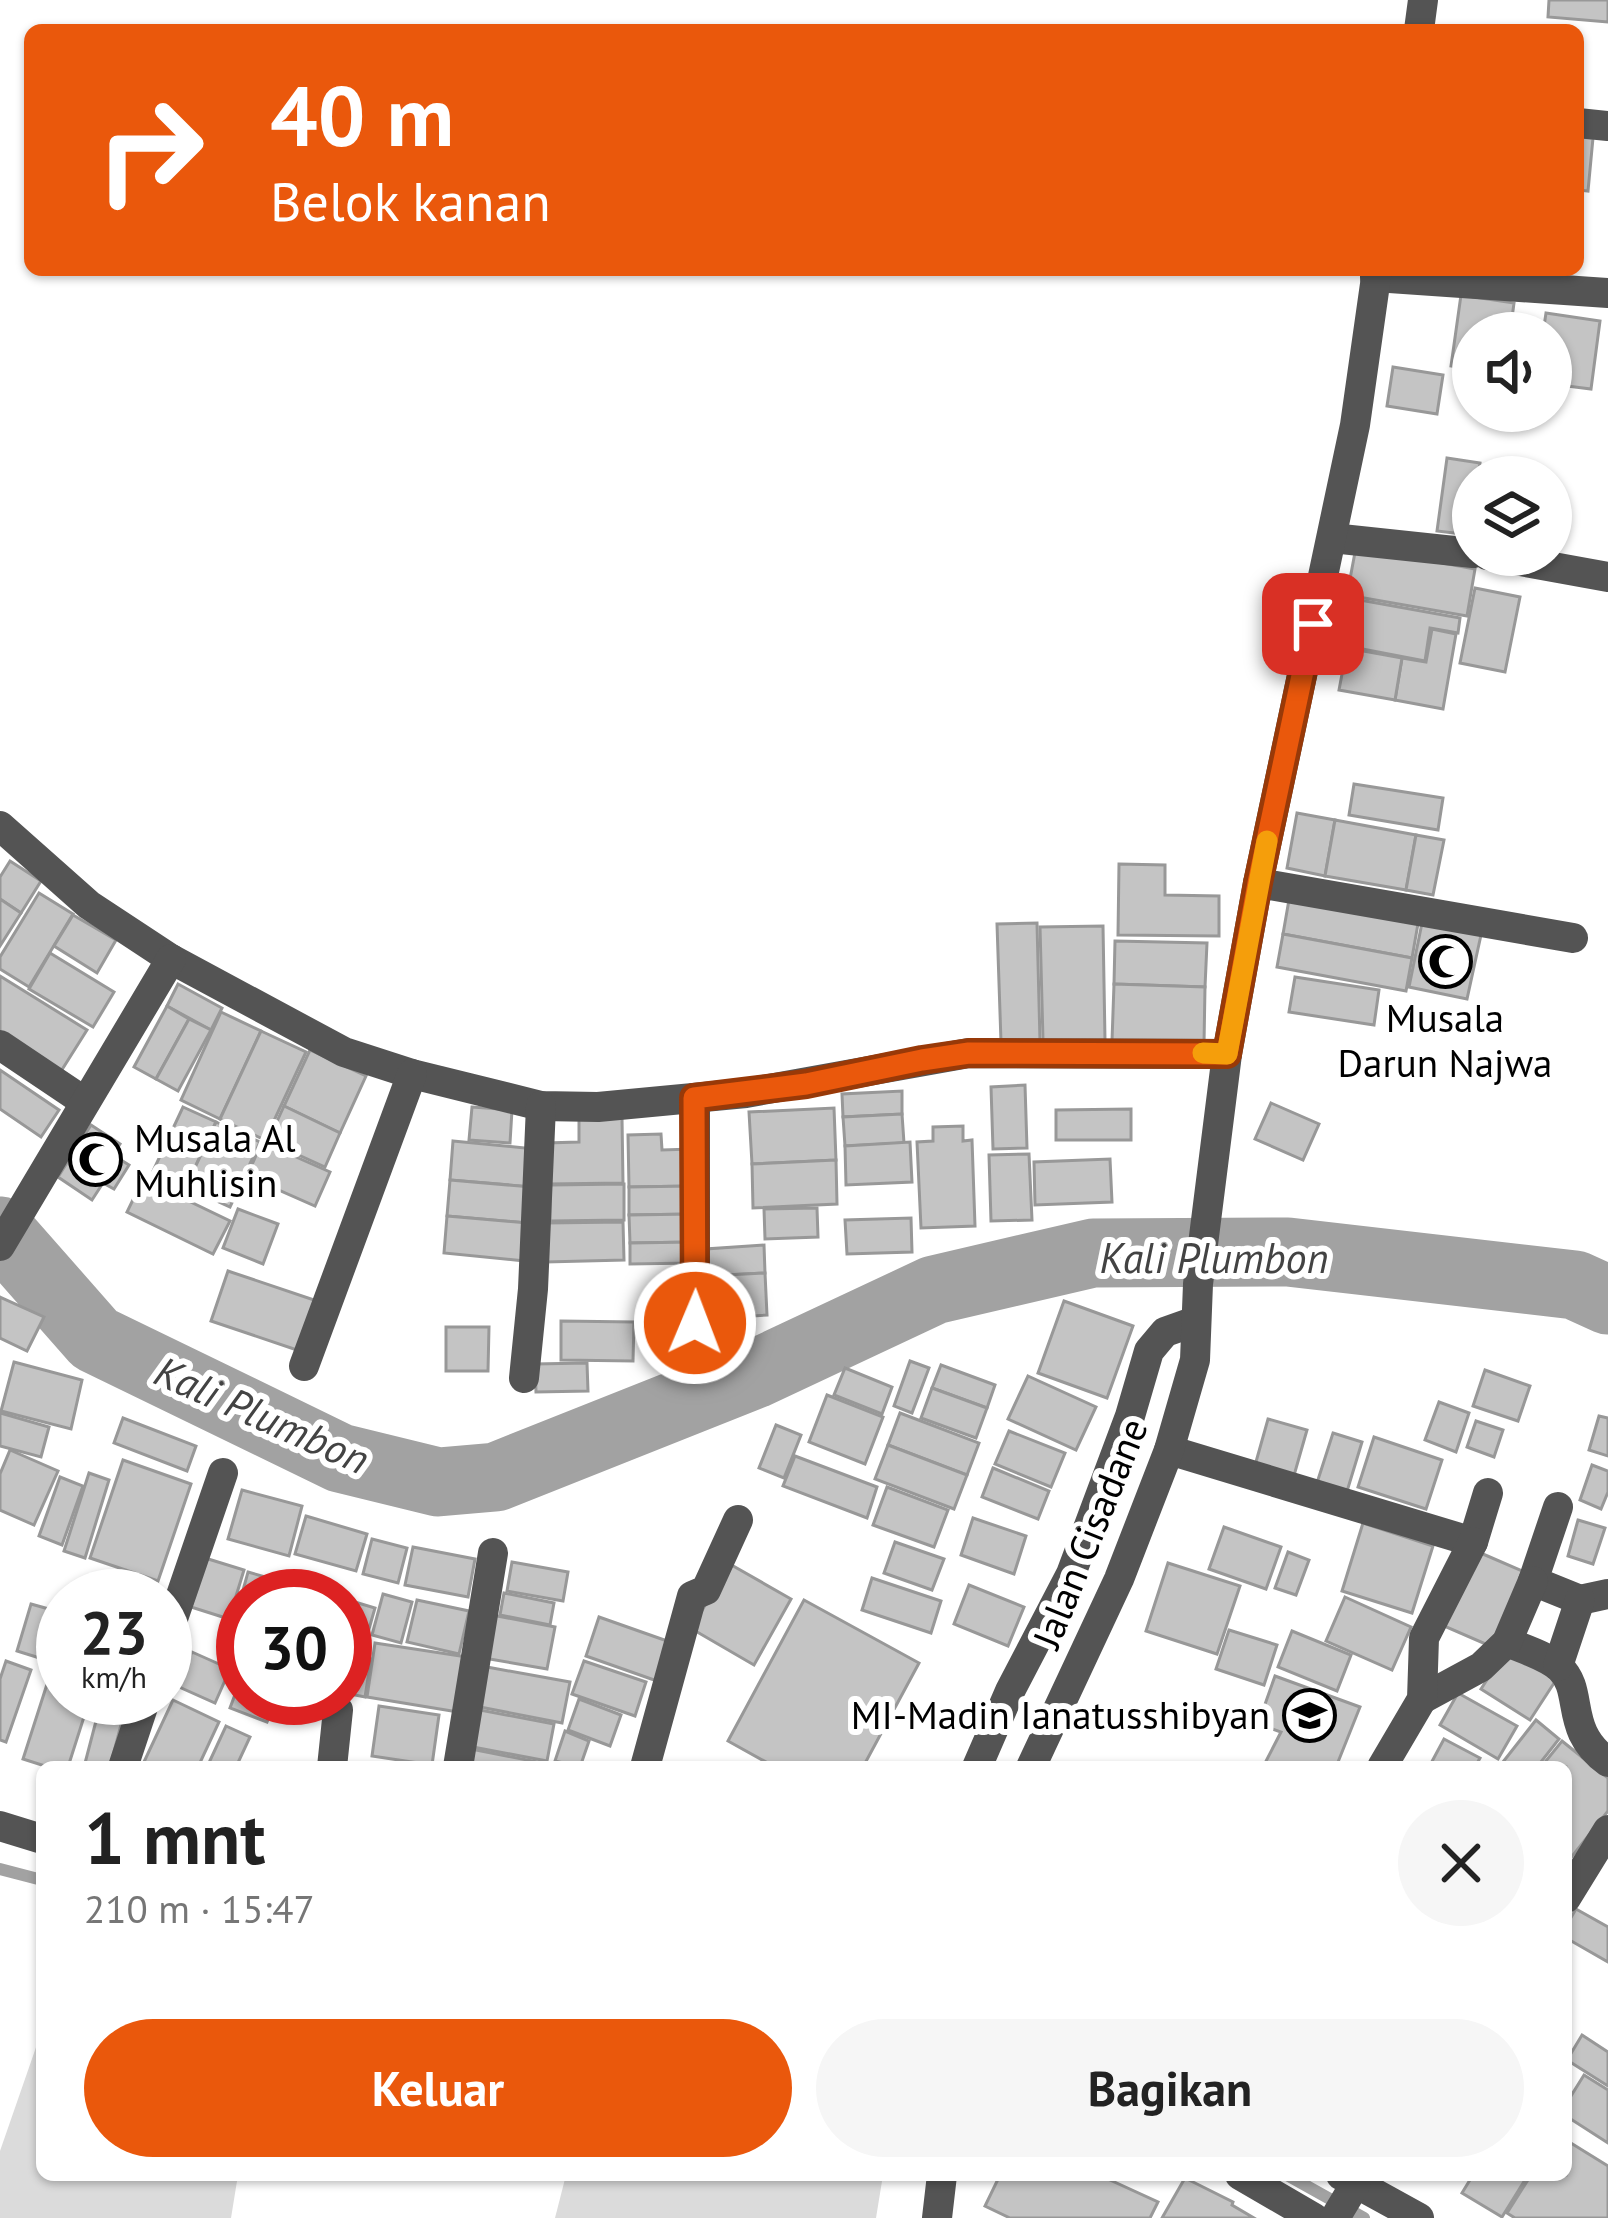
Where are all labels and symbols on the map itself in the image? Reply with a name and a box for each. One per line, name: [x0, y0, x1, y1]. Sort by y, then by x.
pin: [1262, 573, 1364, 675]
mosque icon: Musala Darun Najwa: [1417, 933, 1473, 989]
place label: Musala Darun Najwa: [1338, 992, 1552, 1088]
place label: Musala Al Muhlisin: [134, 1112, 296, 1208]
mosque icon: Musala Al Muhlisin: [67, 1132, 123, 1188]
water label: Kali Plumbon: [1100, 1230, 1328, 1285]
position arrow: [632, 1260, 758, 1386]
water label: Kali Plumbon: [146, 1343, 378, 1486]
street label: Jalan Cisadane: [1020, 1411, 1159, 1657]
speed limit sign: 30: [216, 1569, 372, 1725]
school or university icon: MI-Madin Ianatusshibyan: [1281, 1687, 1337, 1743]
place label: MI-Madin Ianatusshibyan: [851, 1689, 1270, 1740]

